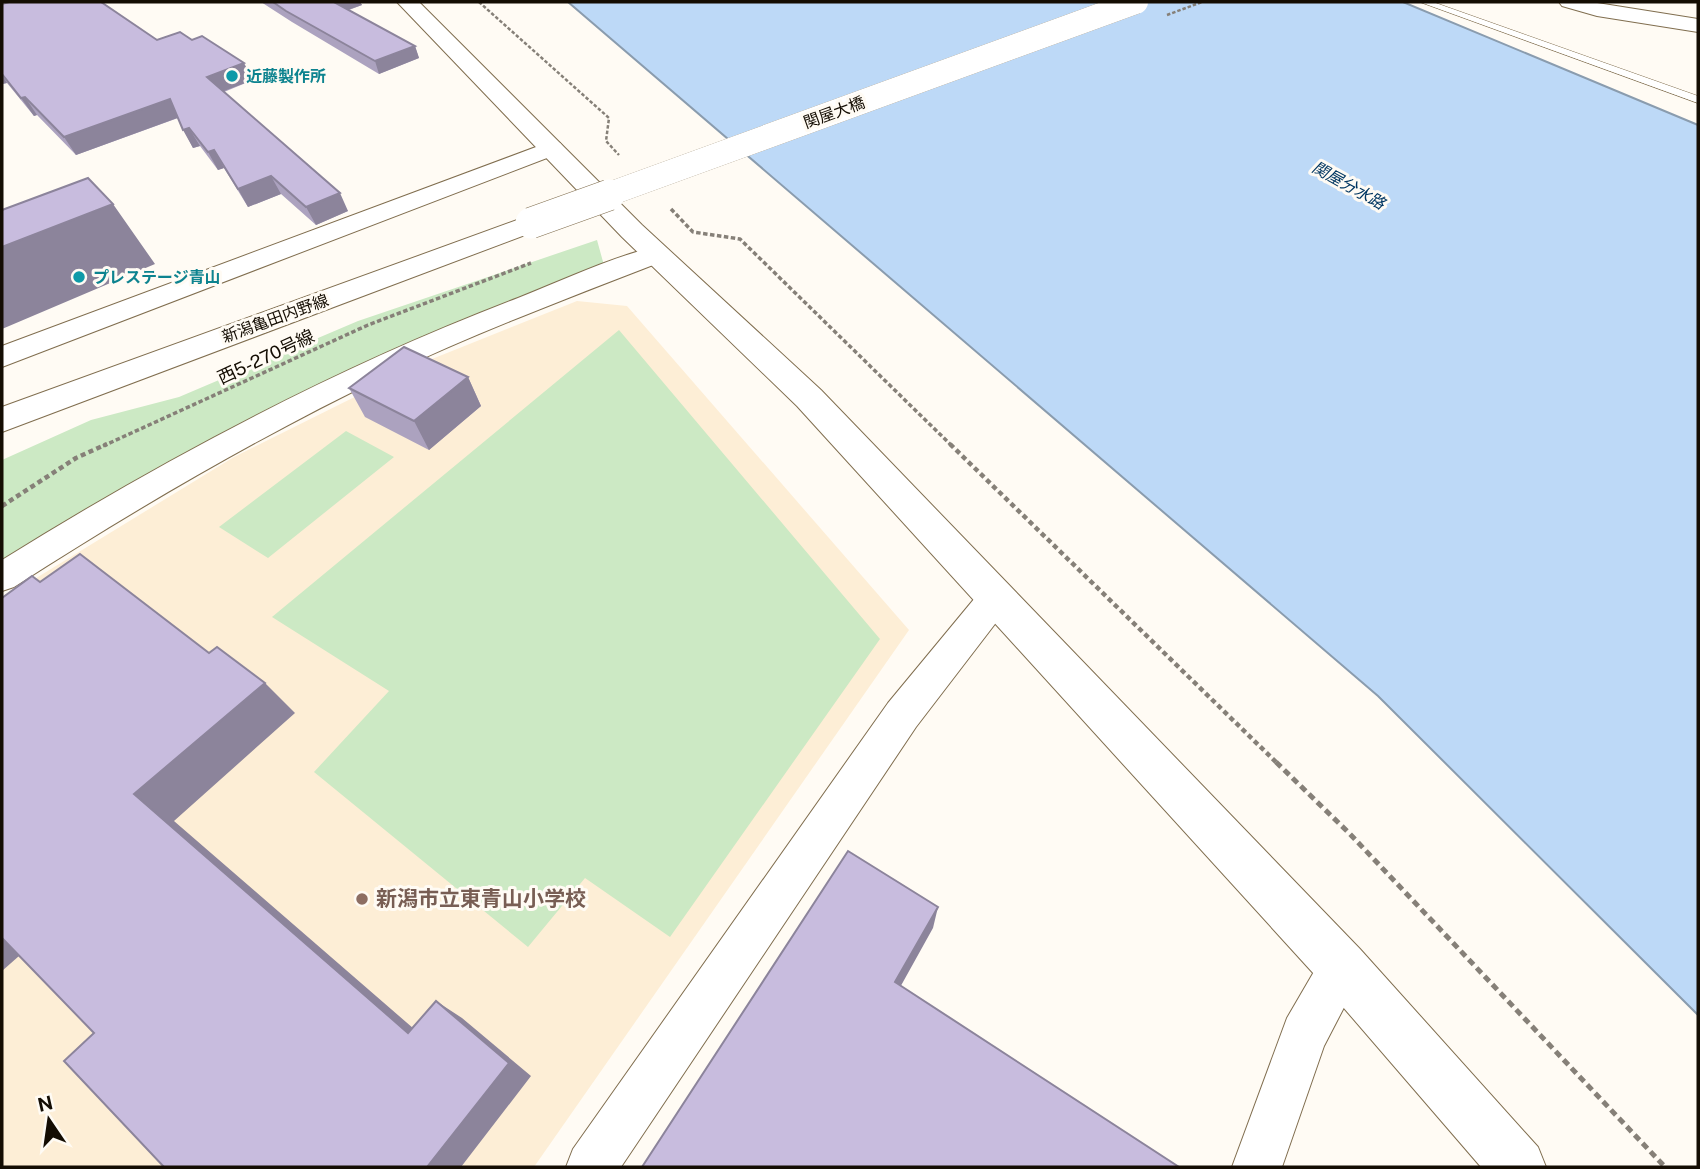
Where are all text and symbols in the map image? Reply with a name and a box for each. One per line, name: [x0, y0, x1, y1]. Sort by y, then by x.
place label: 近藤製作所: [246, 67, 326, 86]
marker: 近藤製作所: [224, 68, 240, 84]
street label: 関屋大橋: [801, 93, 867, 132]
water label: 関屋分水路: [1309, 158, 1390, 214]
place label: プレステージ青山: [93, 268, 221, 287]
marker: プレステージ青山: [71, 269, 87, 285]
street label: 新潟亀田内野線: [219, 290, 331, 347]
street label: 西5-270号線: [214, 325, 318, 388]
place label: 新潟市立東青山小学校: [376, 886, 586, 911]
marker: 新潟市立東青山小学校: [354, 891, 370, 907]
north arrow: [14, 1085, 84, 1155]
text: N: [35, 1091, 55, 1116]

